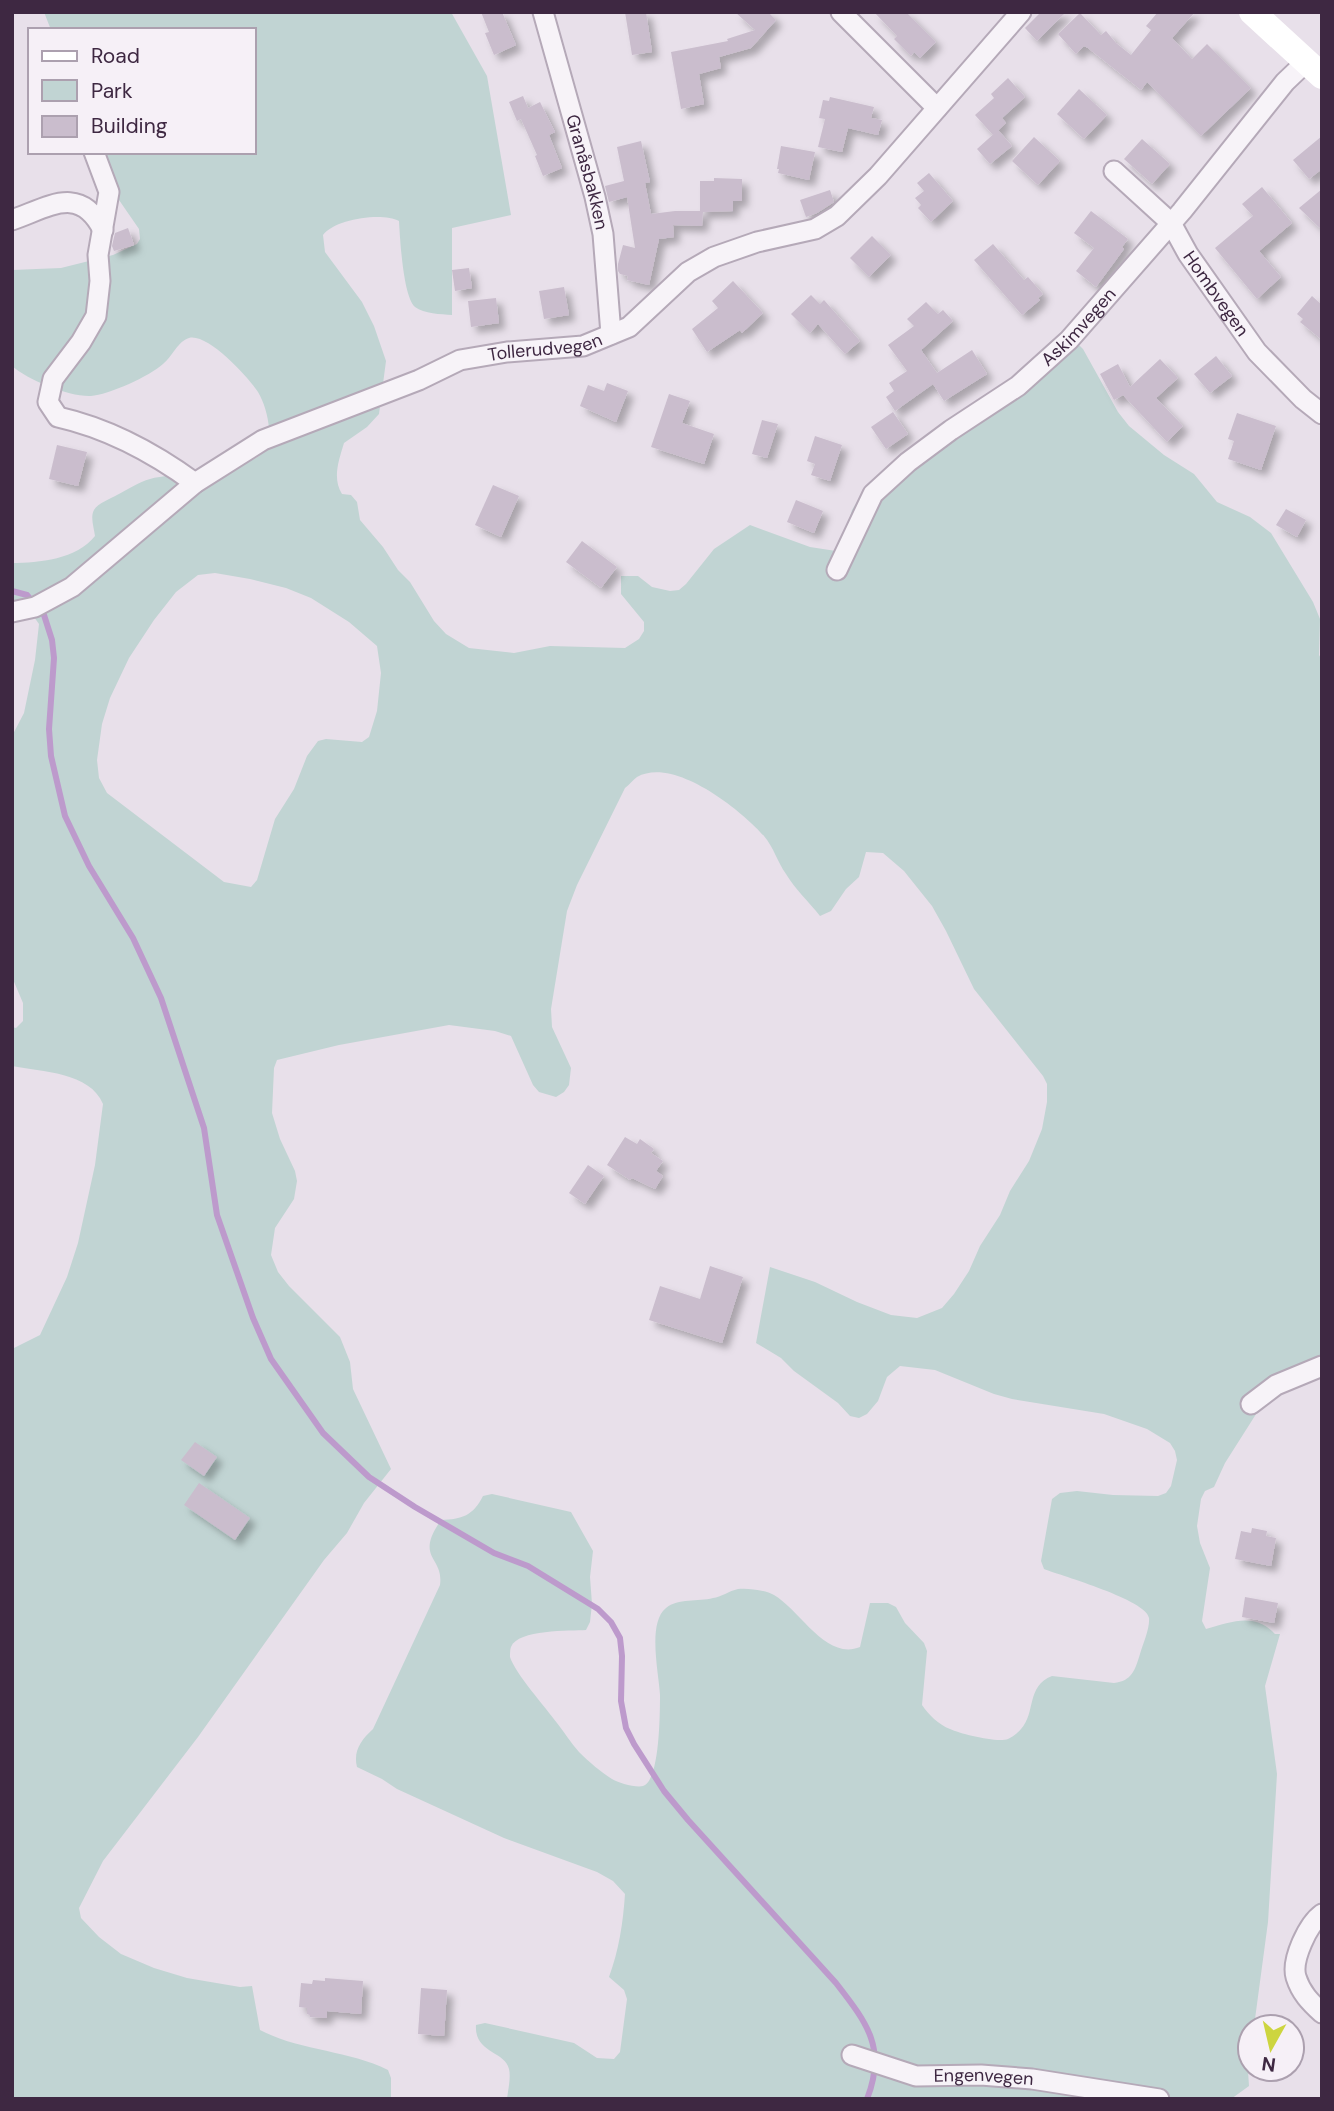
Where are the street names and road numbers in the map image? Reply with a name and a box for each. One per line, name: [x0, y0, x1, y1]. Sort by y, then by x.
street label: Granåsbakken: [560, 112, 614, 232]
street label: Hombvegen: [1178, 246, 1254, 341]
street label: Askimvegen: [1036, 283, 1121, 372]
street label: Tollerudvegen: [486, 327, 606, 367]
street label: Engenvegen: [933, 2063, 1034, 2091]

